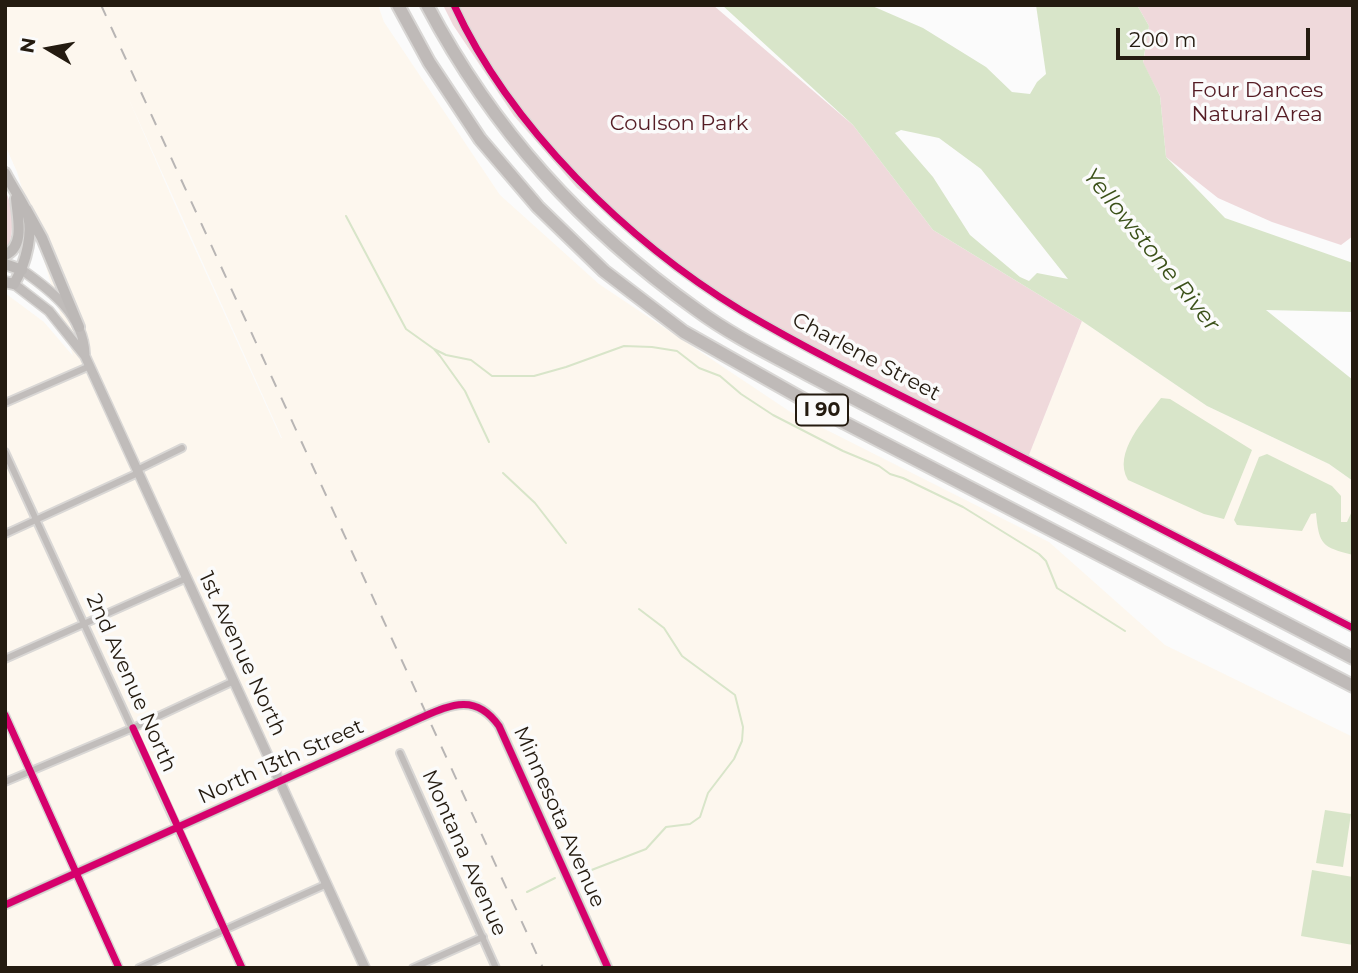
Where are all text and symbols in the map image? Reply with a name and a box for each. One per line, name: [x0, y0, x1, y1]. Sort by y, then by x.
north arrow: [14, 14, 84, 84]
scale bar: [1120, 14, 1314, 58]
text: 200 m: [1129, 27, 1196, 52]
text: N: [15, 36, 40, 55]
park label: Four Dances Natural Area: [1191, 78, 1323, 128]
park label: Coulson Park: [610, 111, 748, 137]
water label: Yellowstone River: [1077, 163, 1225, 337]
street label: Charlene Street: [788, 307, 944, 407]
road number: I 90: [796, 394, 848, 426]
street label: 1st Avenue North: [193, 568, 291, 740]
street label: 2nd Avenue North: [80, 590, 182, 776]
street label: North 13th Street: [194, 714, 368, 810]
street label: Minnesota Avenue: [508, 723, 610, 911]
street label: Montana Avenue: [416, 766, 512, 940]

